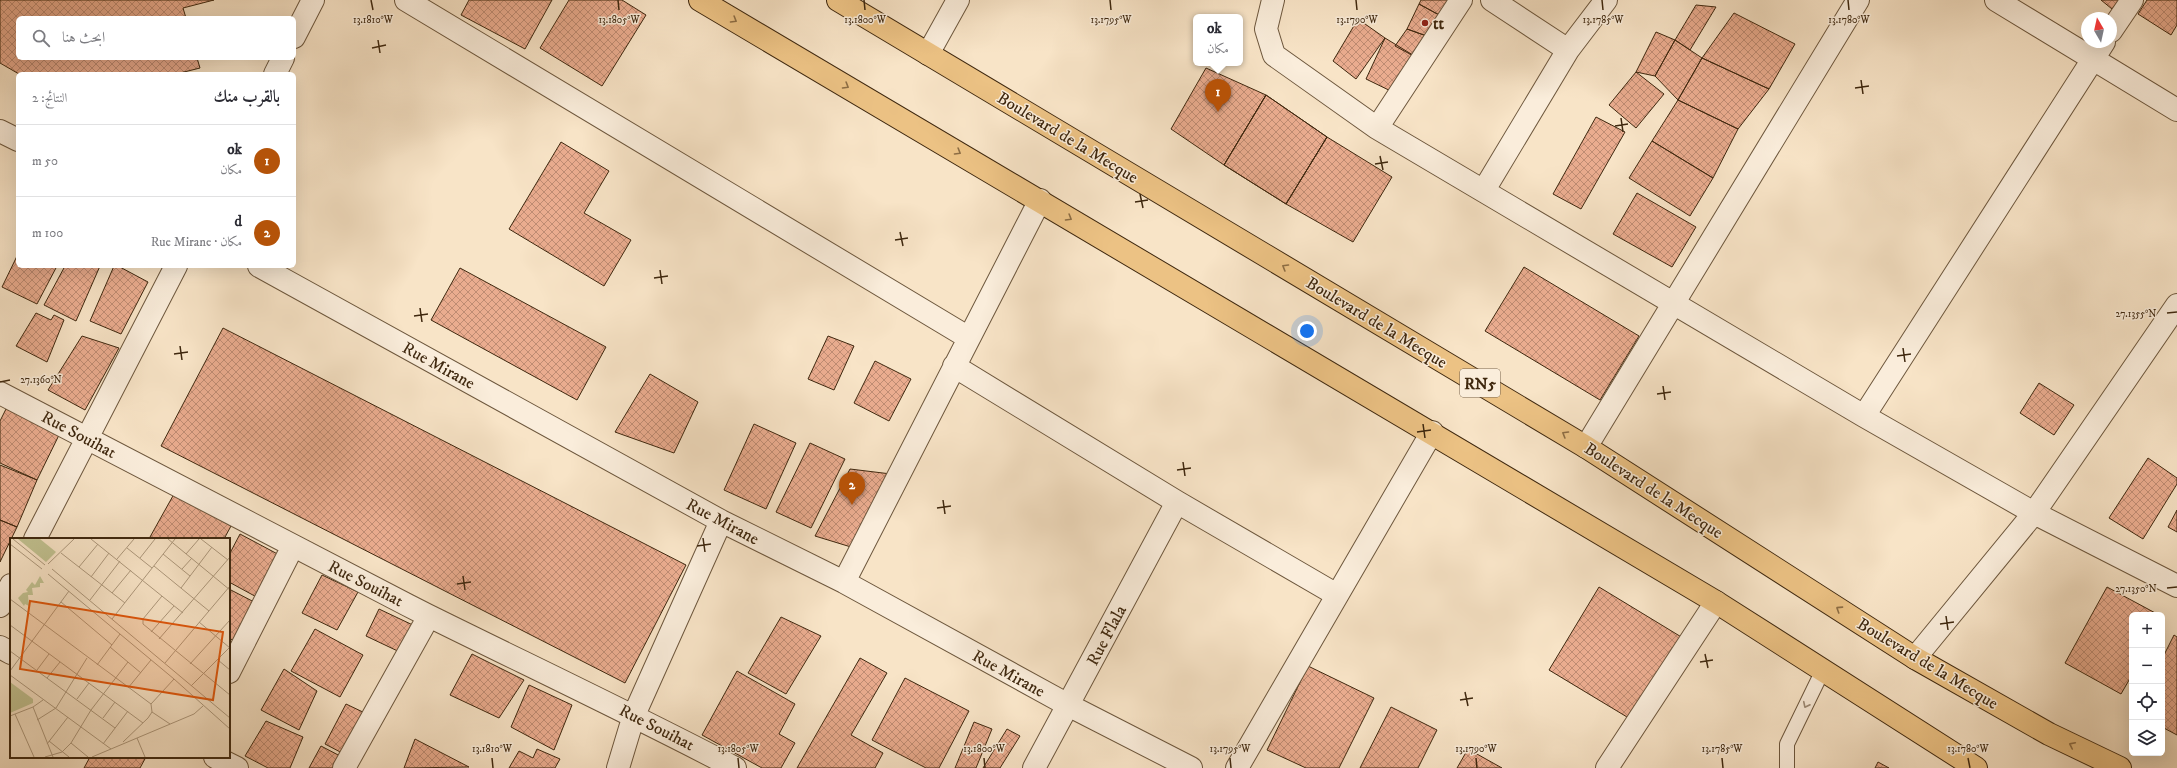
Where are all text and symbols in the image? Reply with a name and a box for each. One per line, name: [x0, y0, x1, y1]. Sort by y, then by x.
north arrow: [2081, 12, 2117, 48]
place label: tt: [1433, 13, 1444, 35]
text: 13.1810°W: [353, 14, 394, 26]
text: 13.1805°W: [598, 14, 640, 26]
text: 13.1800°W: [844, 14, 887, 26]
text: 13.1795°W: [1090, 14, 1132, 26]
popup: [1193, 14, 1243, 66]
text: 13.1790°W: [1336, 14, 1379, 26]
text: 13.1785°W: [1582, 14, 1624, 26]
text: 13.1780°W: [1828, 14, 1871, 26]
one-way arrow: [730, 15, 737, 22]
search box: [16, 16, 296, 60]
marker: tt: [1420, 18, 1430, 28]
text: ok: [1207, 19, 1222, 38]
icon: search: [30, 27, 52, 49]
text: ابحث هنا: [62, 28, 105, 47]
text: مكان: [1207, 41, 1229, 57]
pin: 1: [1205, 79, 1231, 112]
one-way arrow: [842, 81, 849, 88]
text: بالقرب منك: [214, 86, 280, 108]
street label: Boulevard de la Mecque: [993, 87, 1142, 189]
text: النتائج: 2: [32, 90, 67, 106]
text: ok: [227, 140, 242, 159]
one-way arrow: [953, 147, 960, 155]
text: 50 m: [32, 153, 58, 169]
text: 1: [265, 153, 269, 169]
text: مكان: [220, 162, 242, 178]
text: d: [235, 212, 242, 231]
one-way arrow: [1065, 213, 1072, 221]
text: 100 m: [32, 225, 63, 241]
text: 2: [264, 225, 270, 241]
text: مكان · Rue Mirane: [151, 234, 242, 250]
one-way arrow: [1282, 264, 1289, 271]
street label: Boulevard de la Mecque: [1302, 272, 1451, 374]
text: 27.1355°N: [2115, 308, 2157, 320]
your location: [1297, 321, 1317, 341]
street label: Rue Mirane: [398, 337, 479, 395]
road number: RN5: [1460, 369, 1500, 397]
text: 27.1360°N: [20, 374, 62, 386]
street label: Rue Souihat: [37, 406, 120, 464]
one-way arrow: [1562, 431, 1569, 438]
street label: Boulevard de la Mecque: [1580, 438, 1727, 544]
pin: 2: [839, 472, 865, 505]
street label: Rue Mirane: [682, 494, 763, 550]
inset map: [10, 538, 230, 758]
street label: Rue Souihat: [324, 556, 407, 612]
text: 27.1350°N: [2115, 583, 2157, 595]
street label: Rue Flala: [1082, 601, 1132, 669]
one-way arrow: [1837, 607, 1844, 614]
map controls: [2129, 612, 2165, 756]
button: +: [2129, 612, 2165, 648]
street label: Boulevard de la Mecque: [1853, 613, 2002, 715]
street label: Rue Mirane: [968, 645, 1049, 703]
button: −: [2129, 648, 2165, 684]
button: locate: [2129, 684, 2165, 720]
street label: Rue Souihat: [615, 700, 698, 756]
one-way arrow: [1803, 701, 1811, 708]
button: layers: [2129, 720, 2165, 756]
one-way arrow: [2069, 742, 2077, 750]
text: 13.1810°W: [472, 743, 513, 755]
text: 13.1805°W: [717, 743, 759, 755]
text: 13.1800°W: [963, 743, 1006, 755]
text: 13.1795°W: [1209, 743, 1251, 755]
text: 13.1790°W: [1455, 743, 1498, 755]
text: 13.1785°W: [1701, 743, 1743, 755]
text: 13.1780°W: [1947, 743, 1990, 755]

